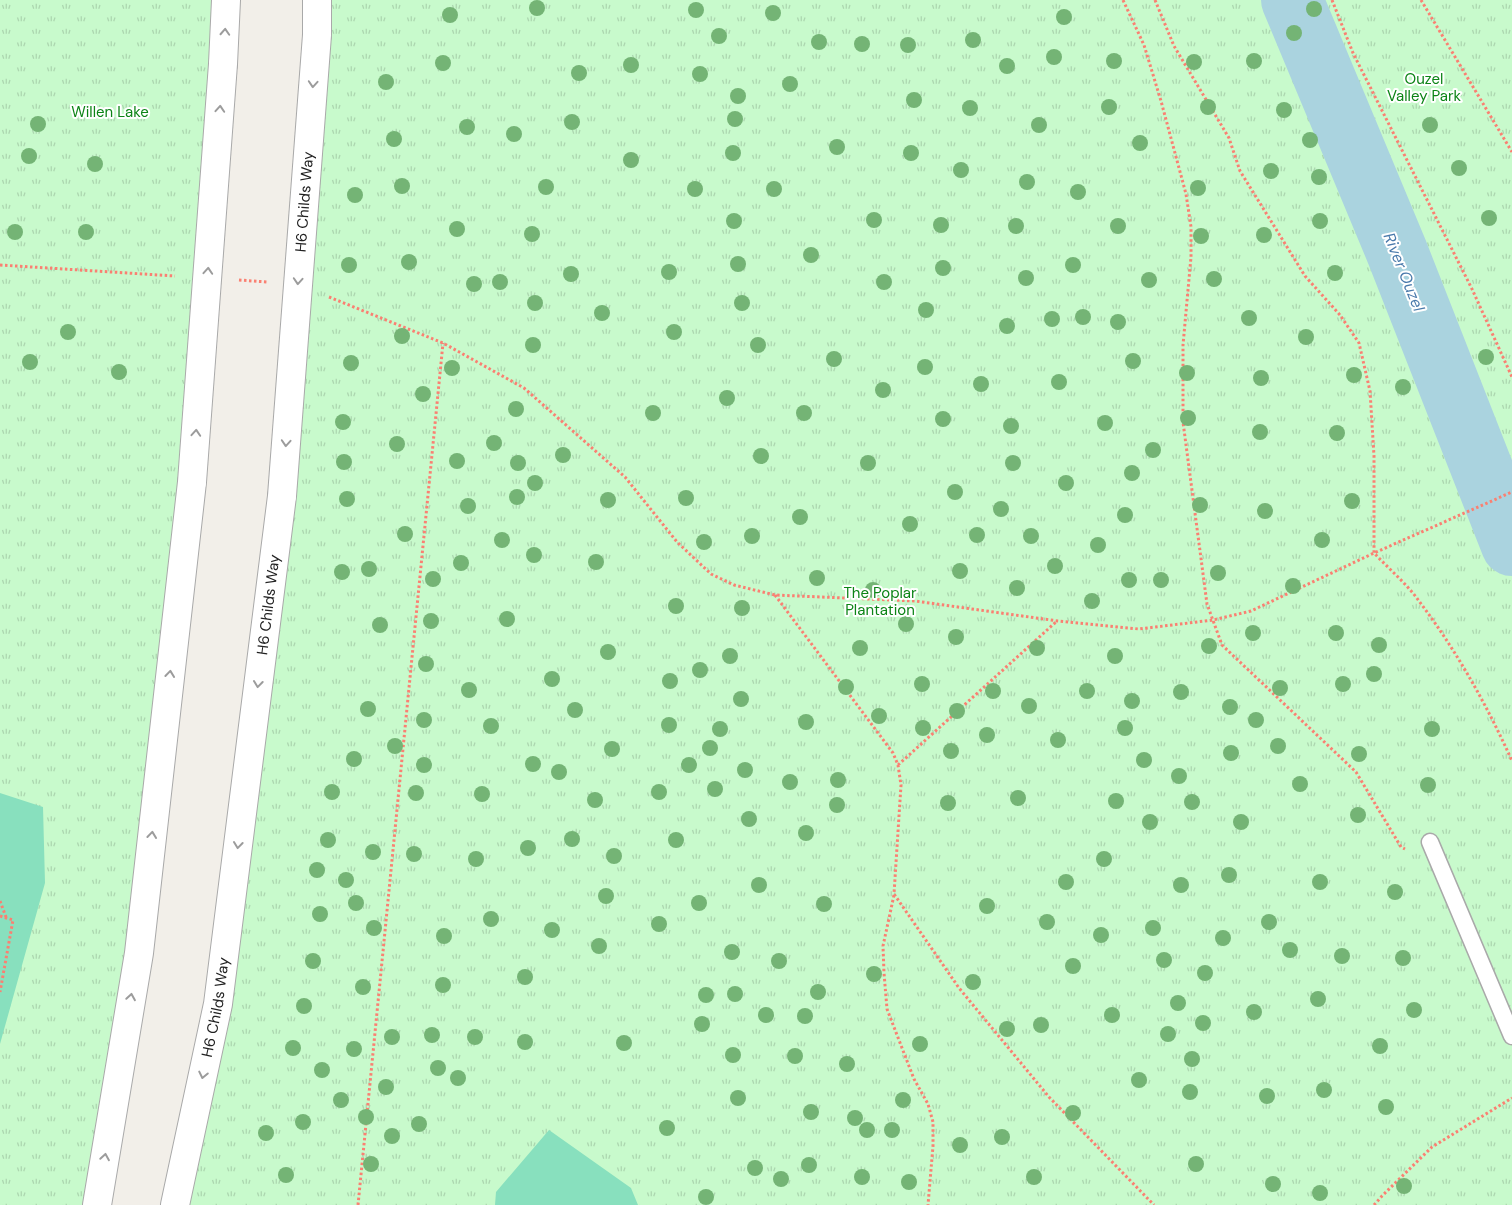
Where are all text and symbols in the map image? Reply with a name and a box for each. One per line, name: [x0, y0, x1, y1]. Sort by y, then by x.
one-way arrow: [219, 28, 230, 36]
park label: Ouzel Valley Park: [1387, 69, 1462, 106]
one-way arrow: [308, 80, 319, 88]
park label: Willen Lake: [71, 102, 149, 122]
one-way arrow: [214, 105, 225, 113]
street label: H6 Childs Way: [291, 150, 318, 253]
water label: River Ouzel: [1379, 230, 1429, 315]
one-way arrow: [202, 267, 213, 275]
one-way arrow: [293, 277, 304, 285]
one-way arrow: [190, 429, 201, 437]
one-way arrow: [281, 439, 292, 447]
street label: H6 Childs Way: [252, 553, 285, 656]
park label: The Poplar Plantation: [843, 583, 917, 620]
one-way arrow: [164, 670, 175, 678]
one-way arrow: [253, 680, 264, 688]
one-way arrow: [146, 831, 157, 839]
one-way arrow: [233, 841, 244, 849]
street label: H6 Childs Way: [197, 955, 234, 1059]
one-way arrow: [126, 992, 136, 1001]
one-way arrow: [198, 1070, 209, 1079]
one-way arrow: [99, 1153, 110, 1161]

